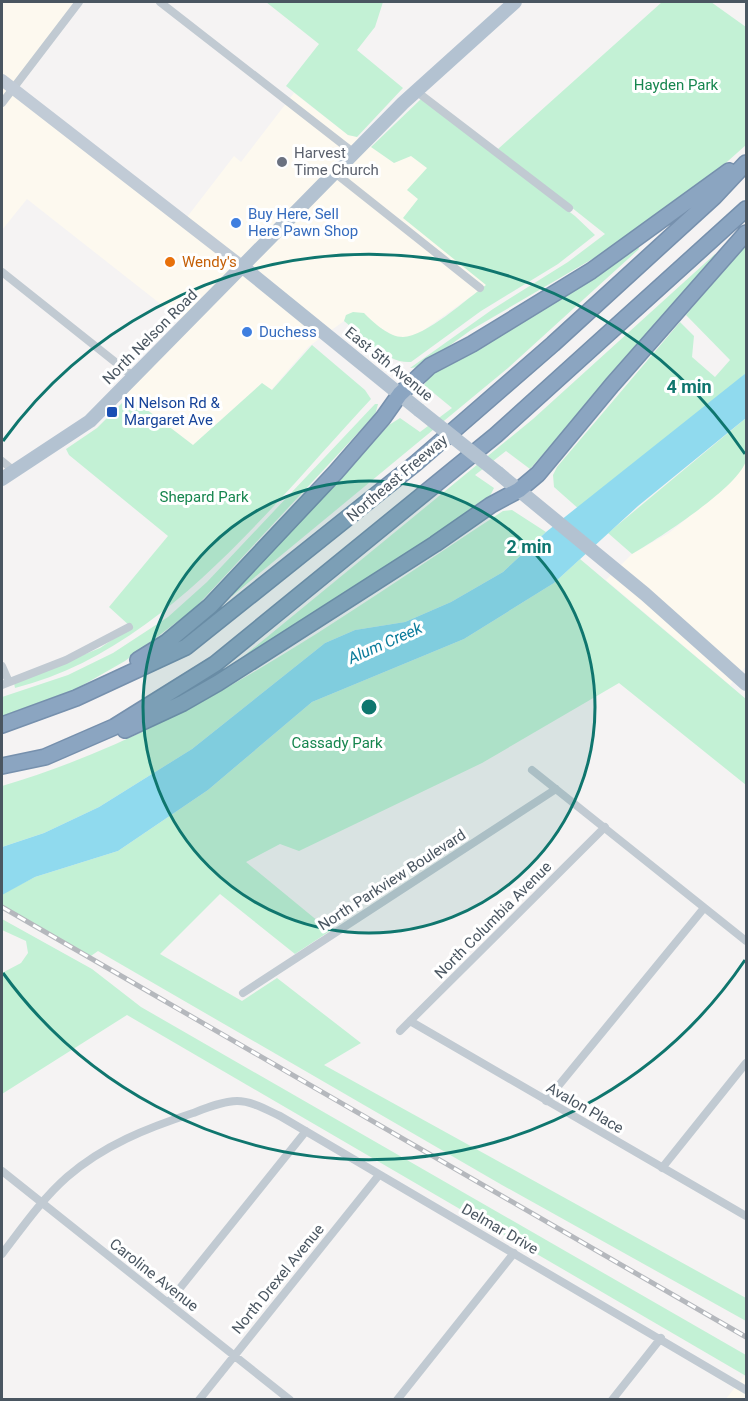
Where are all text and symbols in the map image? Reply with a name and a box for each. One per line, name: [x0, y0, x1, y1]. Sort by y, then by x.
park label: Hayden Park: [634, 76, 719, 94]
place label: Harvest Time Church: [294, 144, 379, 179]
marker: Harvest Time Church: [275, 155, 289, 169]
place label: Buy Here, Sell Here Pawn Shop: [248, 205, 358, 240]
marker: Buy Here, Sell Here Pawn Shop: [229, 216, 243, 230]
place label: Wendy's: [182, 253, 237, 271]
marker: Wendy's: [163, 255, 177, 269]
street label: North Nelson Road: [99, 286, 201, 388]
place label: Duchess: [259, 323, 317, 341]
street label: East 5th Avenue: [342, 323, 436, 405]
marker: Duchess: [240, 325, 254, 339]
text: 4 min: [666, 376, 712, 397]
place label: N Nelson Rd & Margaret Ave: [124, 394, 220, 429]
marker: N Nelson Rd & Margaret Ave: [105, 405, 119, 419]
street label: Northeast Freeway: [343, 431, 451, 525]
park label: Shepard Park: [159, 488, 249, 506]
text: 2 min: [506, 536, 552, 557]
water label: Alum Creek: [344, 618, 426, 668]
centre of rings: [359, 697, 379, 717]
park label: Cassady Park: [291, 734, 383, 752]
street label: North Parkview Boulevard: [315, 826, 469, 934]
street label: North Columbia Avenue: [431, 858, 555, 982]
street label: Avalon Place: [543, 1079, 627, 1137]
street label: Delmar Drive: [459, 1200, 541, 1258]
street label: North Drexel Avenue: [228, 1220, 328, 1338]
street label: Caroline Avenue: [106, 1235, 202, 1315]

